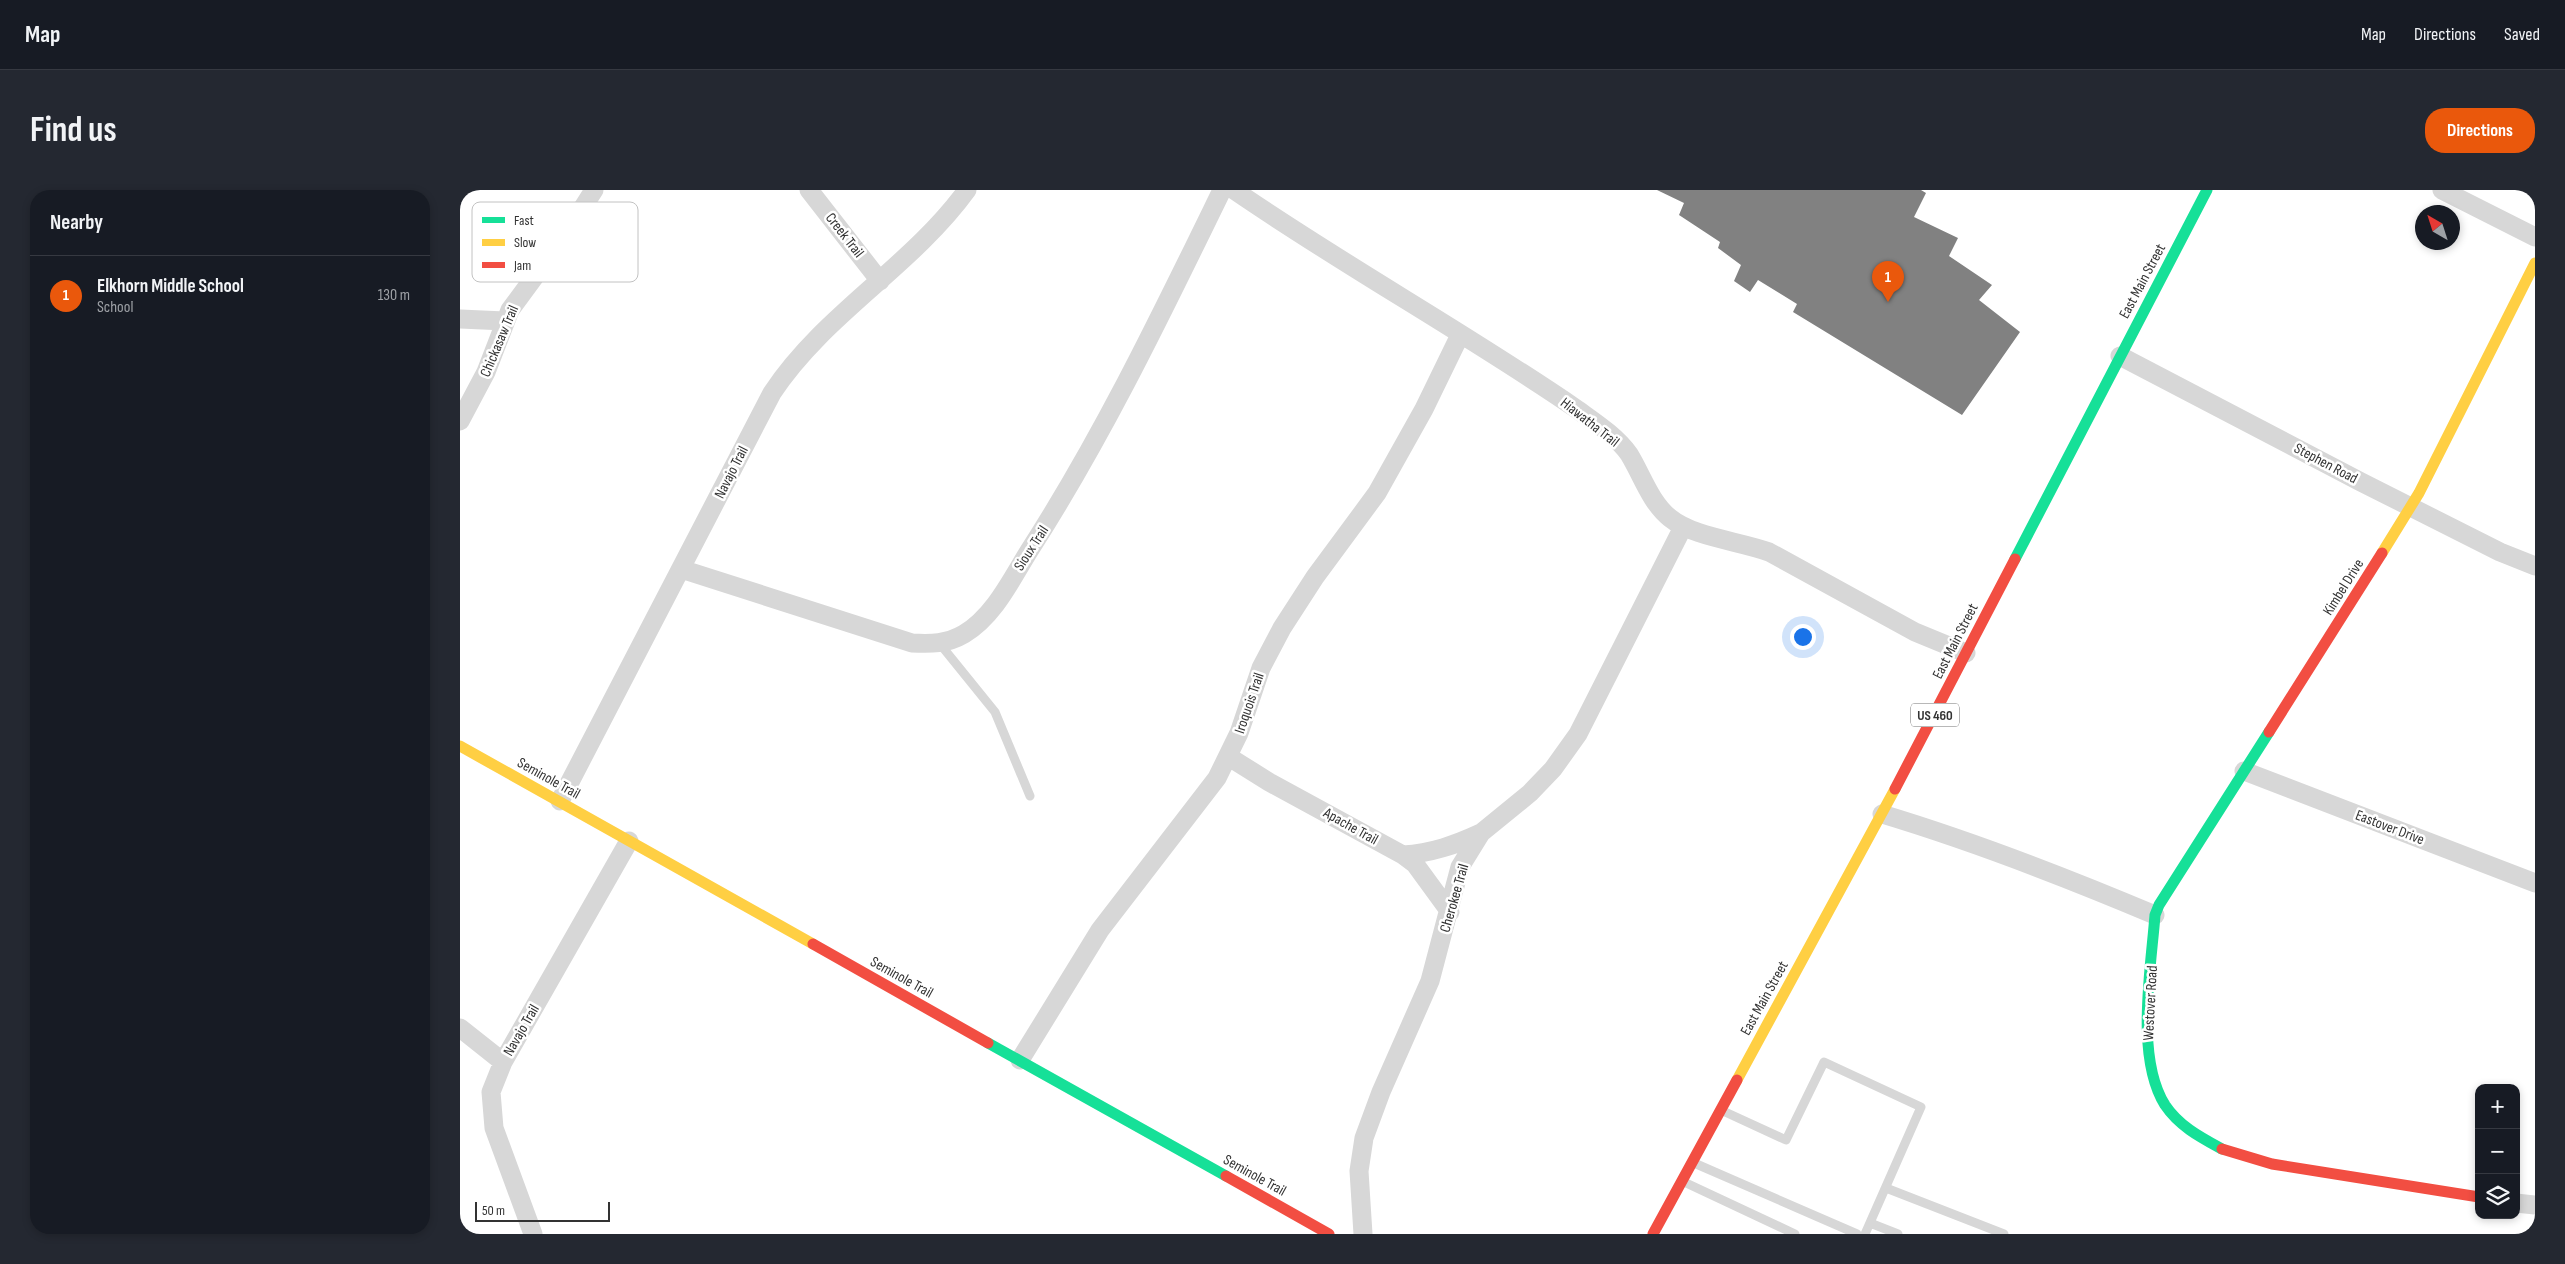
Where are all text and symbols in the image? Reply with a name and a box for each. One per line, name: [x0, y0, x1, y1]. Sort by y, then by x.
text: Map: [25, 20, 60, 49]
text: Map: [2361, 24, 2386, 45]
text: Directions: [2414, 24, 2476, 45]
text: Saved: [2504, 24, 2540, 45]
button: Directions: [2425, 108, 2535, 153]
text: Find us: [30, 109, 117, 152]
legend: [472, 202, 638, 282]
north arrow: [2415, 205, 2460, 250]
street label: Creek Trail: [821, 209, 868, 262]
text: Nearby: [50, 210, 103, 235]
text: Fast: [514, 212, 534, 229]
text: Slow: [514, 234, 536, 251]
street label: East Main Street: [2115, 240, 2170, 322]
text: Jam: [513, 257, 531, 274]
pin: 1: [1872, 261, 1904, 302]
text: Elkhorn Middle School: [97, 275, 244, 298]
text: 1: [63, 286, 69, 305]
text: 130 m: [378, 286, 410, 305]
text: School: [97, 298, 133, 317]
street label: Chickasaw Trail: [476, 302, 523, 380]
street label: Hiawatha Trail: [1556, 393, 1623, 451]
street label: Stephen Road: [2291, 439, 2361, 488]
street label: Navajo Trail: [710, 443, 753, 502]
street label: Sioux Trail: [1010, 522, 1053, 574]
street label: Kimbel Drive: [2319, 556, 2368, 619]
street label: East Main Street: [1928, 600, 1983, 682]
your location: [1790, 624, 1816, 650]
street label: Iroquois Trail: [1230, 670, 1269, 736]
road number: US 460: [1911, 704, 1959, 726]
street label: Seminole Trail: [514, 753, 584, 804]
street label: Apache Trail: [1319, 803, 1382, 849]
street label: Eastover Drive: [2353, 806, 2427, 849]
street label: Cherokee Trail: [1436, 862, 1473, 935]
street label: Seminole Trail: [867, 952, 937, 1003]
street label: East Main Street: [1736, 957, 1793, 1039]
street label: Westover Road: [2139, 965, 2162, 1041]
street label: Navajo Trail: [499, 1001, 544, 1059]
map controls: [2475, 1084, 2520, 1219]
button: +: [2475, 1084, 2520, 1129]
button: −: [2475, 1129, 2520, 1174]
street label: Seminole Trail: [1220, 1150, 1290, 1201]
button: layers: [2475, 1174, 2520, 1219]
scale bar: [475, 1199, 610, 1222]
text: 50 m: [482, 1202, 505, 1219]

